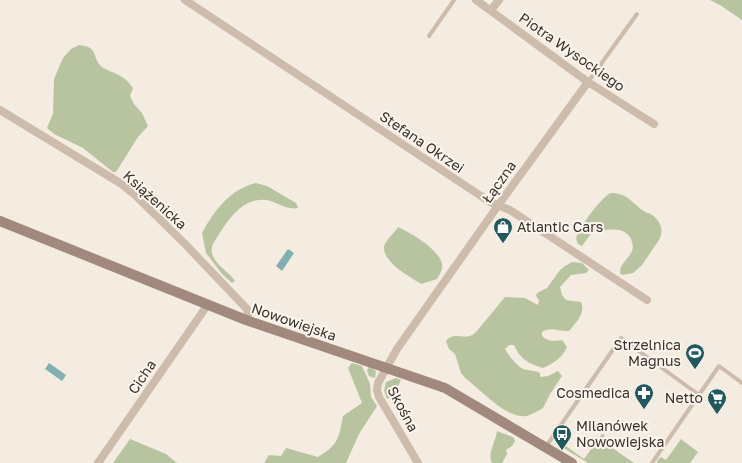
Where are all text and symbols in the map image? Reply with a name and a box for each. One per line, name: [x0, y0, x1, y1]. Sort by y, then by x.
street label: Piotra Wysockiego: [516, 9, 628, 94]
street label: Stefana Okrzei: [377, 107, 468, 176]
street label: Łączna: [478, 157, 519, 206]
street label: Książenicka: [120, 167, 191, 233]
shop icon: Atlantic Cars: [492, 216, 514, 244]
place label: Atlantic Cars: [517, 218, 603, 235]
street label: Nowowiejska: [250, 299, 339, 344]
place label: Strzelnica Magnus: [613, 336, 681, 369]
sports icon: Strzelnica Magnus: [684, 342, 706, 370]
street label: Cicha: [124, 356, 159, 397]
pharmacy icon: Cosmedica: [633, 382, 655, 410]
street label: Skośna: [384, 383, 422, 434]
place label: Cosmedica: [556, 384, 630, 401]
supermarket icon: Netto: [706, 387, 728, 415]
place label: Netto: [665, 389, 703, 406]
place label: Milanówek Nowowiejska: [576, 417, 664, 450]
bus stop icon: Milanówek Nowowiejska: [551, 423, 573, 451]

